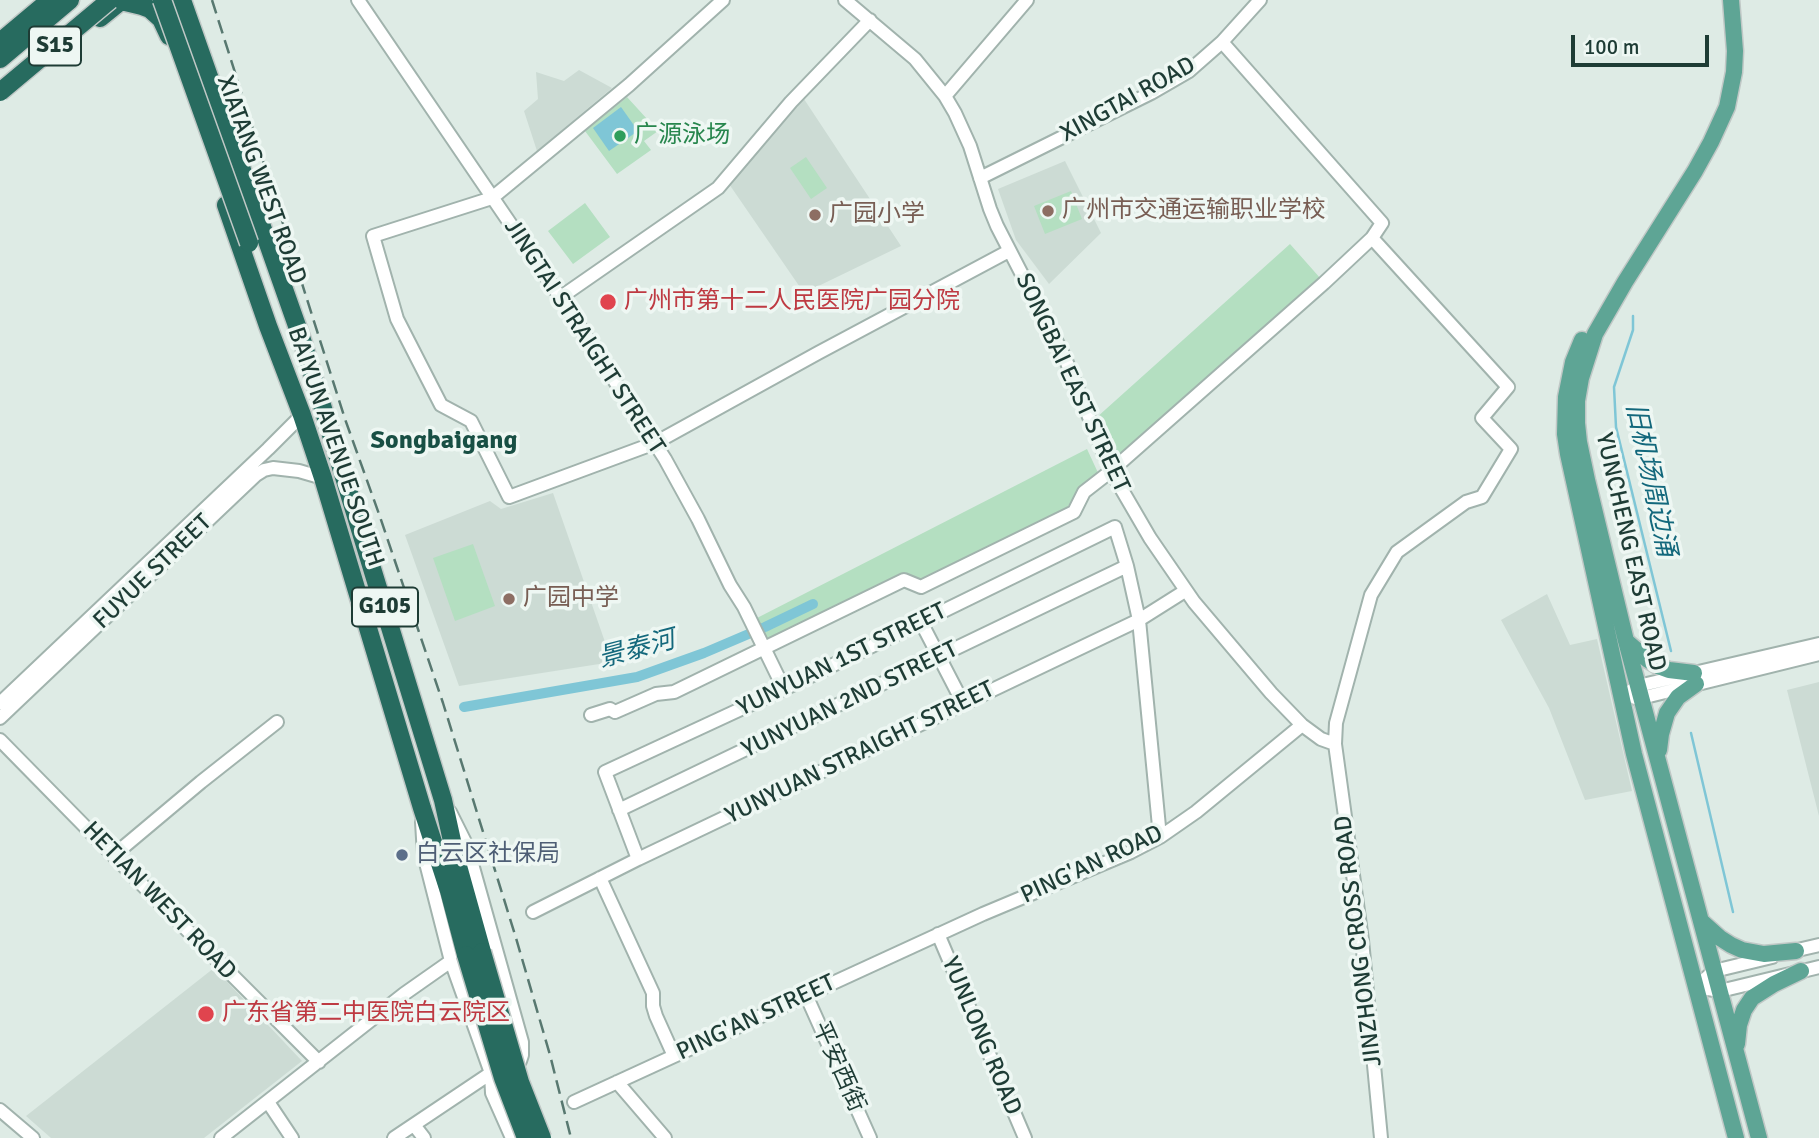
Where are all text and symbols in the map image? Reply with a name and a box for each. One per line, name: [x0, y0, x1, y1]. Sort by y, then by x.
scale bar: [1574, 21, 1712, 65]
road number: S15: [29, 26, 81, 66]
text: 100 m: [1584, 34, 1639, 60]
street label: XINGTAI ROAD: [1055, 51, 1201, 149]
street label: XIATANG WEST ROAD: [210, 72, 312, 288]
place label: 广源泳场: [634, 122, 730, 150]
marker: 广源泳场: [612, 128, 628, 144]
place label: 广州市交通运输职业学校: [1062, 197, 1326, 225]
place label: 广园小学: [829, 201, 925, 229]
marker: 广州市交通运输职业学校: [1040, 203, 1056, 219]
marker: 广园小学: [807, 207, 823, 223]
street label: JINGTAI STRAIGHT STREET: [497, 214, 671, 460]
street label: SONGBAI EAST STREET: [1009, 269, 1135, 497]
place label: 广州市第十二人民医院广园分院: [624, 288, 960, 316]
marker: 广州市第十二人民医院广园分院: [598, 292, 618, 312]
street label: BAIYUN AVENUE SOUTH: [281, 324, 389, 570]
water label: 旧机场周边涌: [1619, 400, 1681, 560]
district label: Songbaigang: [371, 425, 517, 457]
street label: YUNCHENG EAST ROAD: [1589, 430, 1671, 674]
street label: FUYUE STREET: [88, 508, 218, 636]
place label: 广园中学: [523, 585, 619, 613]
road number: G105: [352, 587, 418, 626]
marker: 广园中学: [501, 591, 517, 607]
street label: YUNYUAN 1ST STREET: [733, 597, 951, 723]
water label: 景泰河: [595, 625, 679, 675]
street label: YUNYUAN 2ND STREET: [737, 635, 963, 765]
street label: YUNYUAN STRAIGHT STREET: [721, 675, 999, 831]
street label: JINZHONG CROSS ROAD: [1329, 814, 1389, 1068]
street label: HETIAN WEST ROAD: [76, 816, 242, 986]
street label: PING'AN ROAD: [1016, 820, 1168, 910]
place label: 白云区社保局: [416, 841, 560, 869]
marker: 白云区社保局: [394, 847, 410, 863]
street label: YUNLONG ROAD: [935, 953, 1027, 1119]
street label: PING'AN STREET: [672, 969, 840, 1067]
place label: 广东省第二中医院白云院区: [222, 1000, 510, 1028]
marker: 广东省第二中医院白云院区: [196, 1004, 216, 1024]
street label: 平安西街: [805, 1017, 871, 1117]

